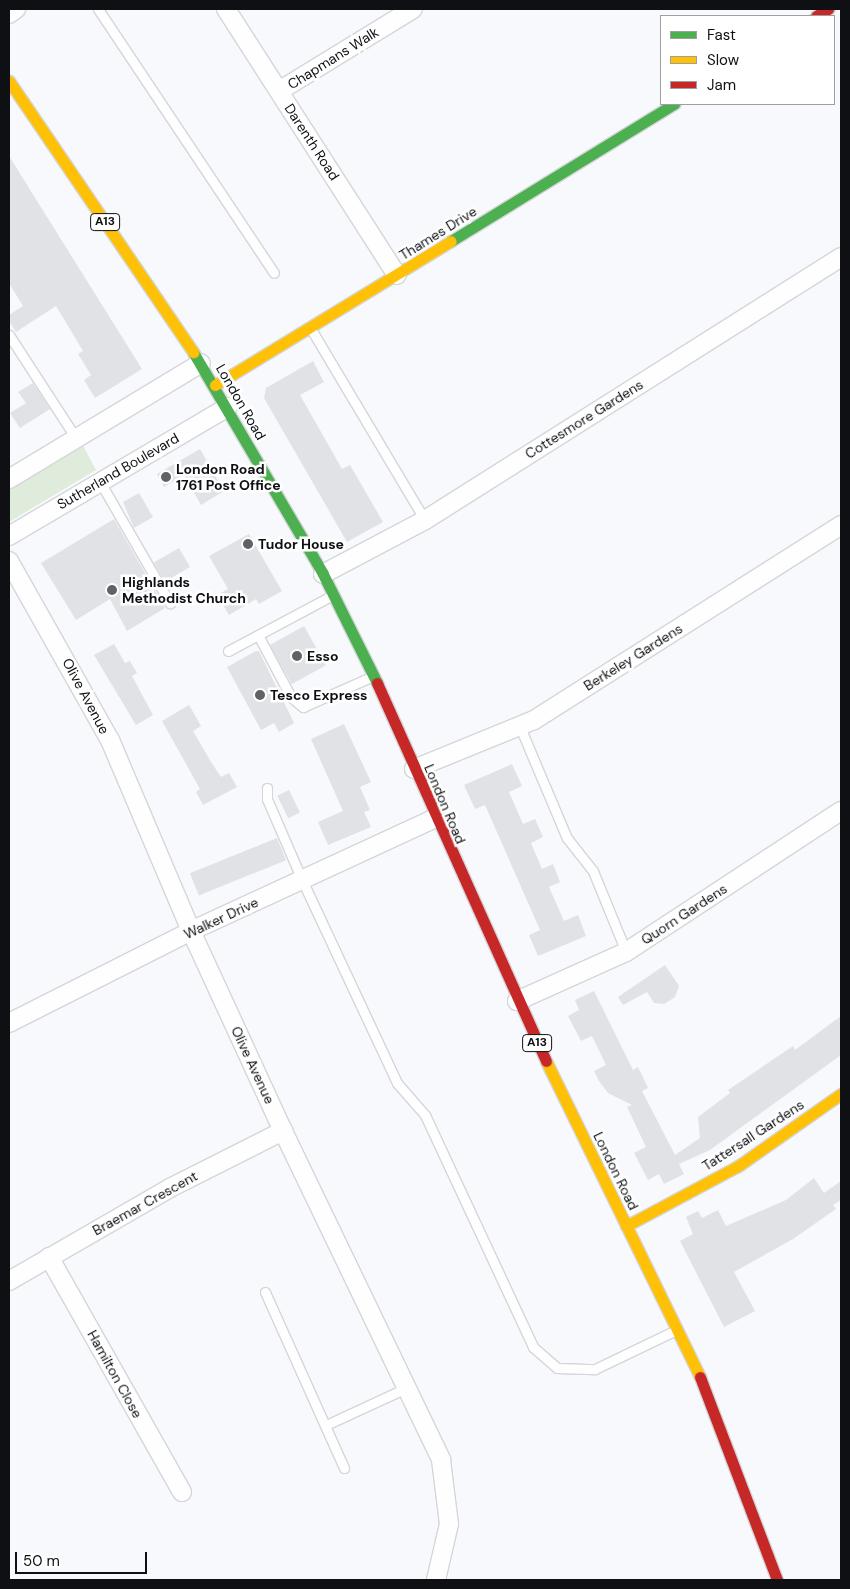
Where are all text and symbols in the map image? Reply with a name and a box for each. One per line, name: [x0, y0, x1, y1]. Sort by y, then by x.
legend: [660, 15, 835, 105]
street label: Chapmans Walk: [284, 23, 382, 93]
text: Fast: [707, 25, 736, 45]
text: Slow: [707, 50, 739, 70]
text: Jam: [707, 75, 736, 95]
street label: Darenth Road: [281, 101, 343, 183]
street label: Thames Drive: [396, 203, 480, 263]
road number: A13: [90, 212, 120, 232]
street label: London Road: [213, 361, 269, 443]
street label: Cottesmore Gardens: [522, 376, 646, 462]
street label: Sutherland Boulevard: [54, 429, 182, 513]
place label: London Road 1761 Post Office: [176, 461, 281, 494]
marker: London Road 1761 Post Office: [160, 471, 172, 483]
place label: Tudor House: [258, 536, 344, 552]
marker: Tudor House: [242, 538, 254, 550]
place label: Highlands Methodist Church: [122, 574, 246, 606]
marker: Highlands Methodist Church: [106, 584, 118, 596]
street label: Berkeley Gardens: [581, 620, 685, 694]
place label: Esso: [307, 648, 339, 664]
marker: Esso: [291, 650, 303, 662]
street label: Olive Avenue: [59, 655, 113, 737]
place label: Tesco Express: [270, 687, 368, 703]
marker: Tesco Express: [254, 689, 266, 701]
street label: London Road: [421, 762, 469, 846]
street label: Quorn Gardens: [638, 880, 730, 948]
street label: Walker Drive: [181, 893, 261, 943]
street label: Olive Avenue: [228, 1024, 278, 1106]
road number: A13: [522, 1034, 552, 1052]
street label: Tattersall Gardens: [699, 1096, 807, 1174]
street label: London Road: [590, 1129, 642, 1213]
street label: Braemar Crescent: [90, 1167, 200, 1239]
street label: Hamilton Close: [84, 1327, 146, 1421]
scale bar: [18, 1542, 150, 1574]
text: 50 m: [23, 1551, 60, 1571]

